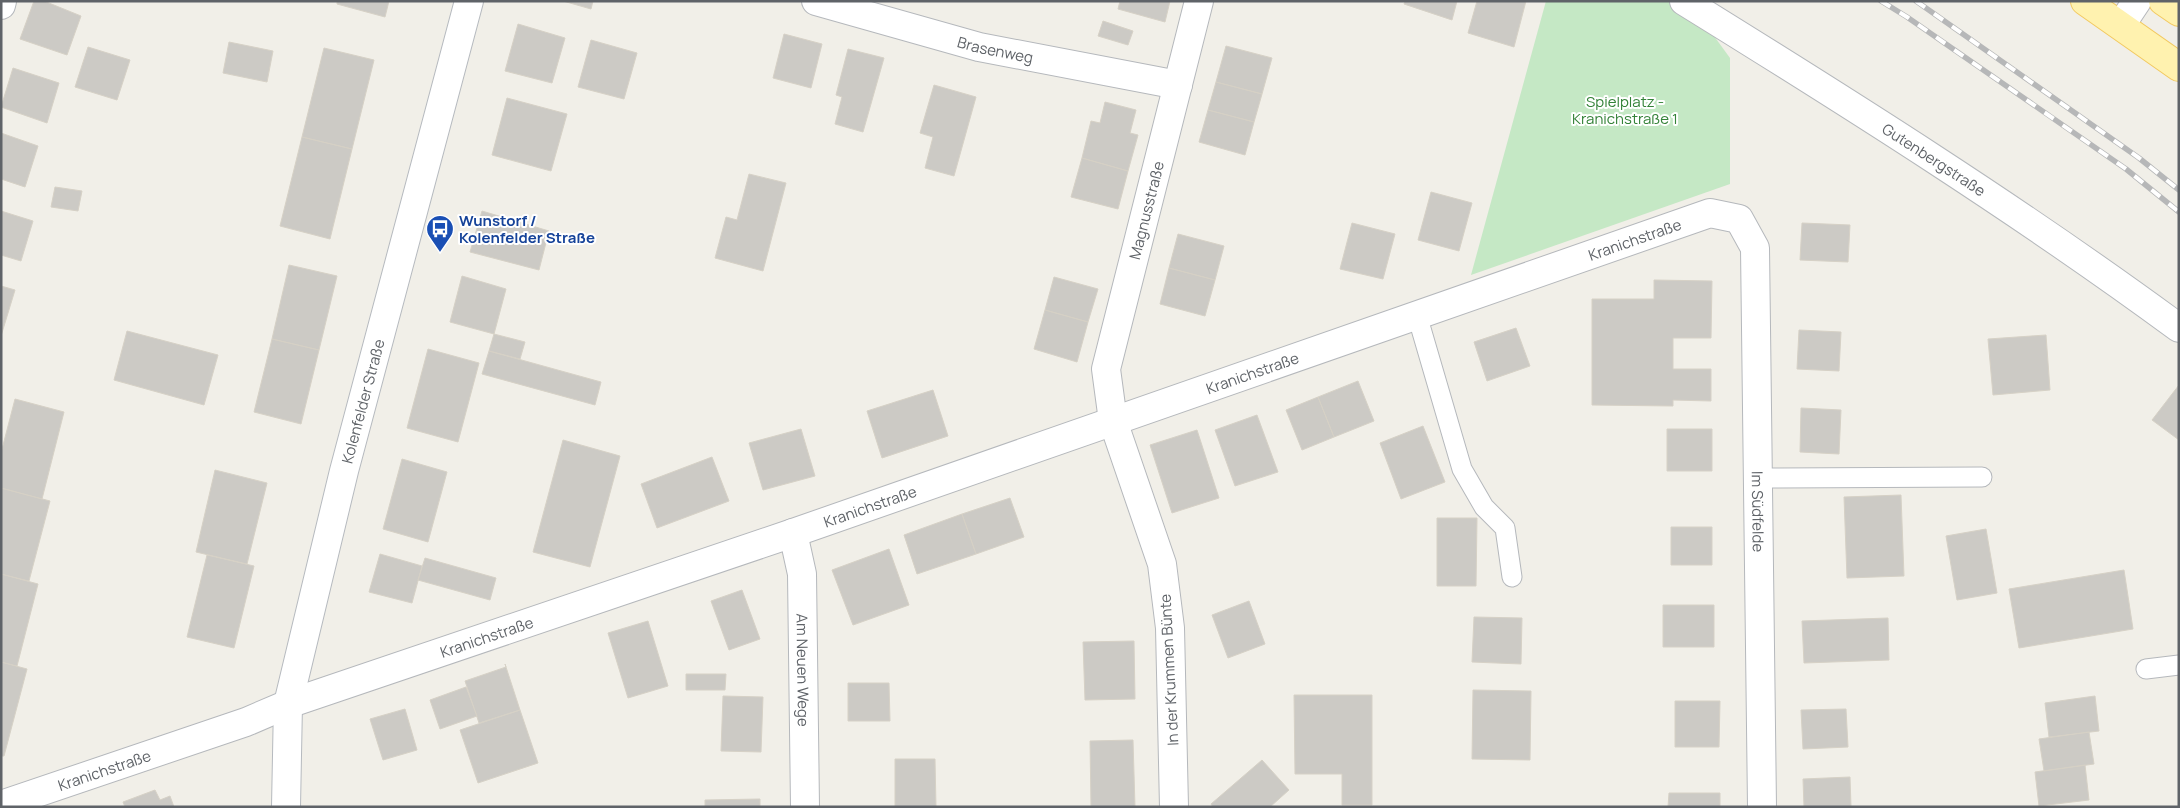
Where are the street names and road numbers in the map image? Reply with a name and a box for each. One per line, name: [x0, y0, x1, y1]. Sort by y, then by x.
street label: Brasenweg: [955, 31, 1035, 68]
street label: Gutenbergstraße: [1878, 118, 1990, 201]
street label: Magnusstraße: [1124, 159, 1169, 262]
street label: Kranichstraße: [1585, 213, 1684, 265]
street label: Kolenfelder Straße: [336, 336, 389, 466]
street label: Kranichstraße: [1203, 347, 1302, 399]
street label: Im Südfelde: [1747, 471, 1769, 552]
street label: Kranichstraße: [821, 480, 919, 532]
street label: In der Krummen Bünte: [1155, 593, 1183, 746]
street label: Kranichstraße: [437, 611, 536, 662]
street label: Am Neuen Wege: [792, 613, 814, 727]
street label: Kranichstraße: [55, 744, 154, 796]

